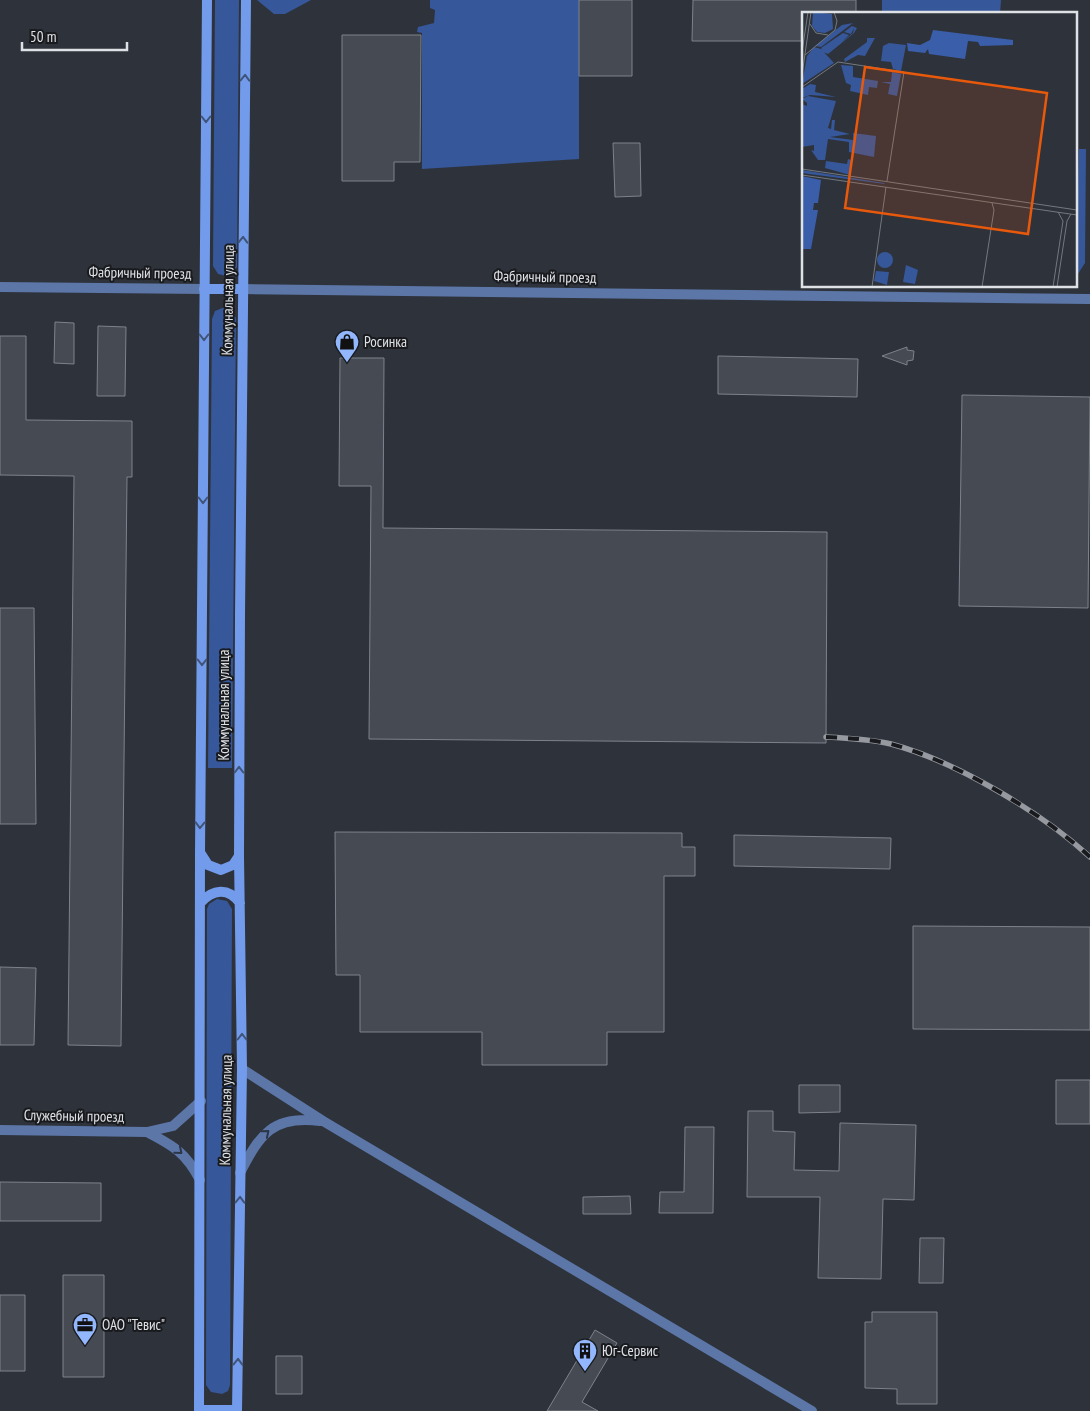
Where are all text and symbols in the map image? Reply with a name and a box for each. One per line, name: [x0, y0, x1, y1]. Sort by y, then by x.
inset map: [802, 12, 1078, 288]
scale bar: [22, 20, 128, 52]
text: 50 m: [30, 27, 56, 46]
one-way arrow: [240, 73, 250, 81]
one-way arrow: [201, 115, 211, 123]
one-way arrow: [238, 236, 249, 244]
street label: Коммунальная улица: [217, 244, 238, 356]
street label: Фабричный проезд: [88, 262, 192, 283]
street label: Фабричный проезд: [493, 266, 597, 287]
shop icon: Росинка: [334, 329, 360, 363]
place label: Росинка: [364, 332, 407, 351]
one-way arrow: [199, 334, 209, 342]
one-way arrow: [198, 496, 208, 504]
street label: Коммунальная улица: [214, 650, 233, 760]
one-way arrow: [197, 659, 207, 667]
one-way arrow: [234, 766, 244, 774]
one-way arrow: [195, 822, 205, 829]
one-way arrow: [236, 1033, 247, 1041]
street label: Коммунальная улица: [215, 1054, 236, 1166]
street label: Служебный проезд: [24, 1105, 125, 1126]
one-way arrow: [260, 1131, 269, 1139]
one-way arrow: [174, 1145, 183, 1154]
one-way arrow: [234, 1196, 245, 1204]
office icon: ОАО "Тевис": [72, 1312, 98, 1346]
place label: ОАО "Тевис": [102, 1315, 165, 1334]
building icon: Юг-Сервис: [572, 1338, 598, 1372]
place label: Юг-Сервис: [602, 1341, 659, 1360]
one-way arrow: [233, 1358, 243, 1366]

